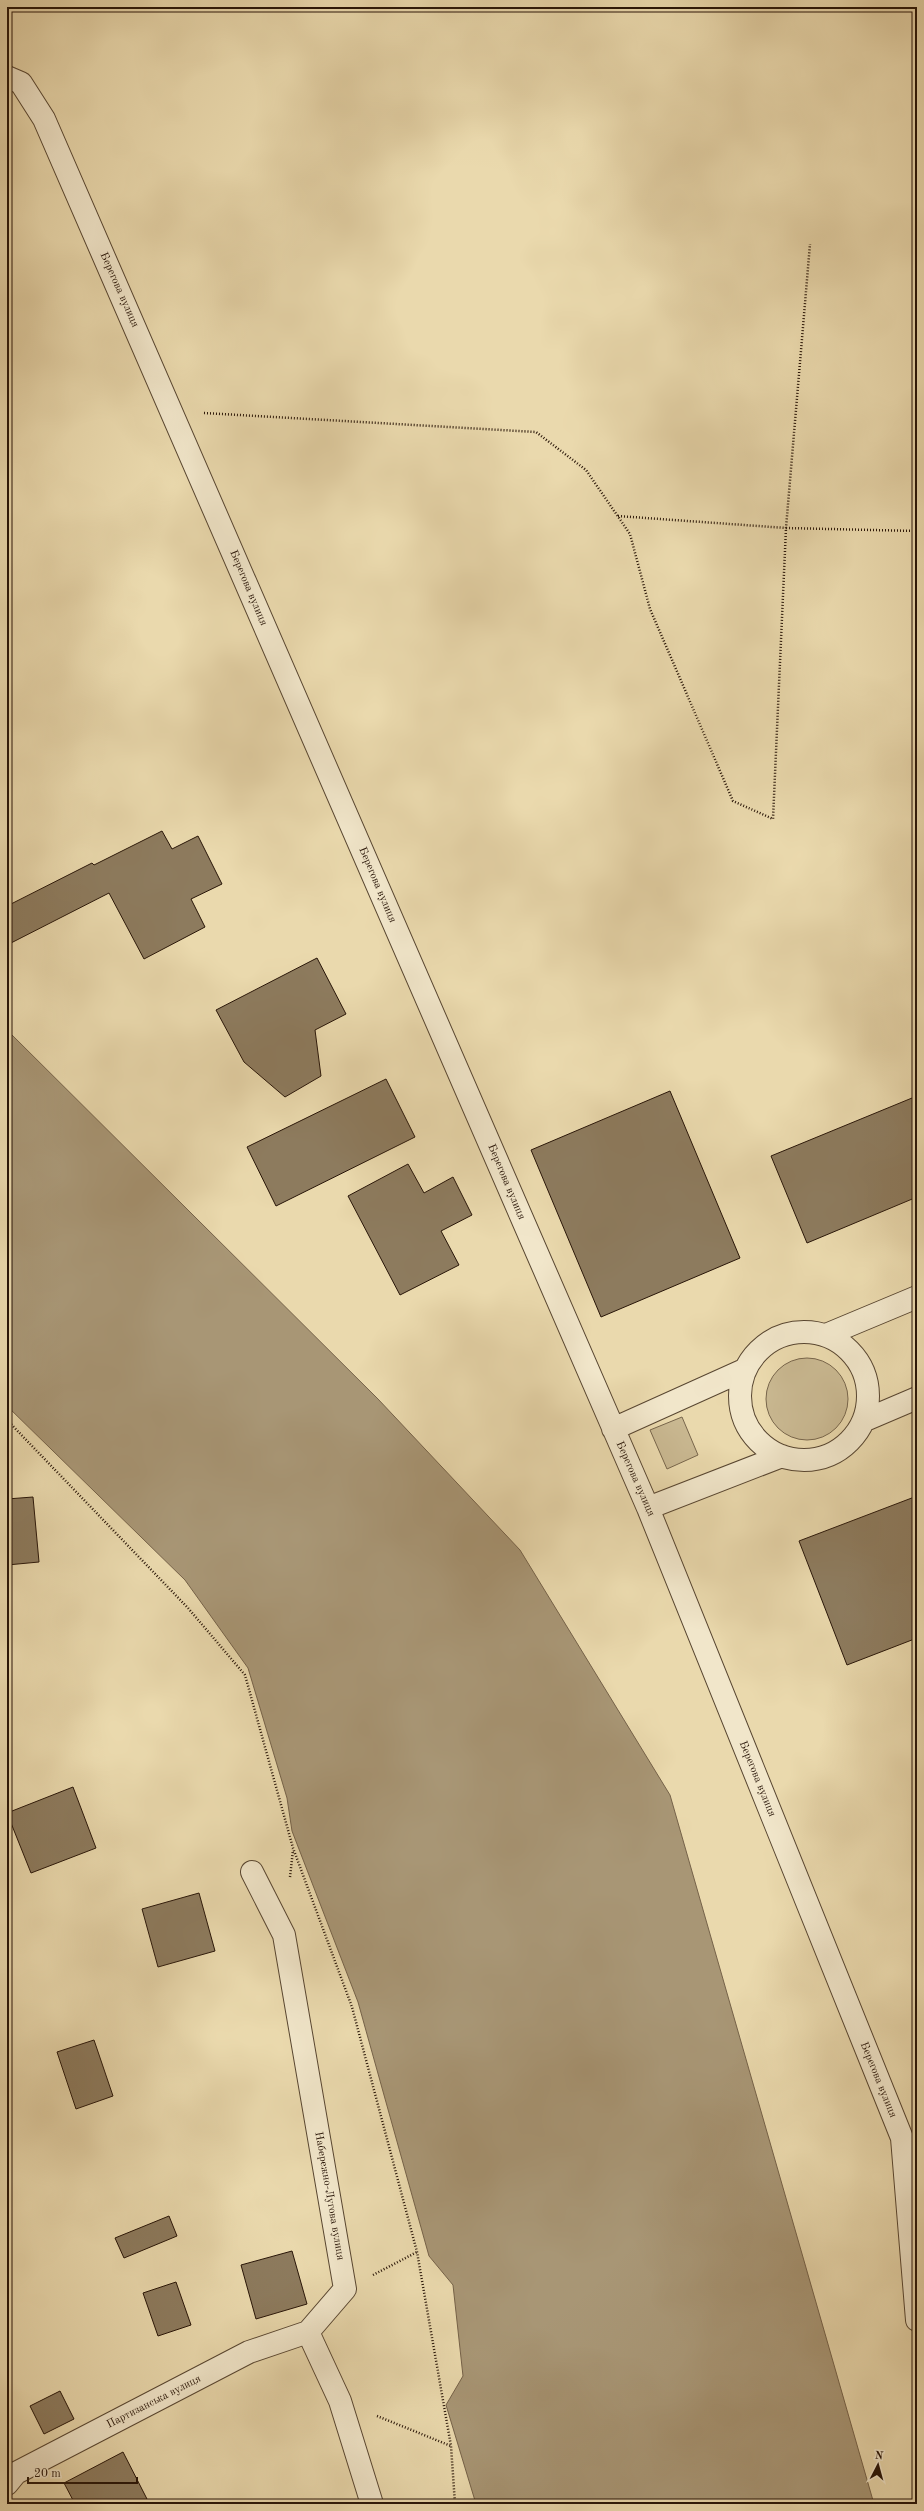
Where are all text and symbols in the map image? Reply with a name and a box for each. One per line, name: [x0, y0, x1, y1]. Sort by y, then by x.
street label: Берегова вулиця: [98, 251, 141, 329]
street label: Берегова вулиця: [227, 549, 269, 628]
street label: Берегова вулиця: [356, 846, 398, 925]
street label: Берегова вулиця: [485, 1143, 527, 1222]
street label: Берегова вулиця: [614, 1440, 657, 1518]
street label: Берегова вулиця: [737, 1739, 777, 1819]
street label: Берегова вулиця: [858, 2040, 898, 2120]
street label: Набережно-Лугова вулиця: [312, 2131, 346, 2261]
street label: Партизанська вулиця: [105, 2373, 203, 2431]
north arrow: [858, 2445, 898, 2485]
text: N: [874, 2451, 884, 2463]
scale bar: [28, 2459, 137, 2485]
text: 20 m: [34, 2468, 61, 2480]

